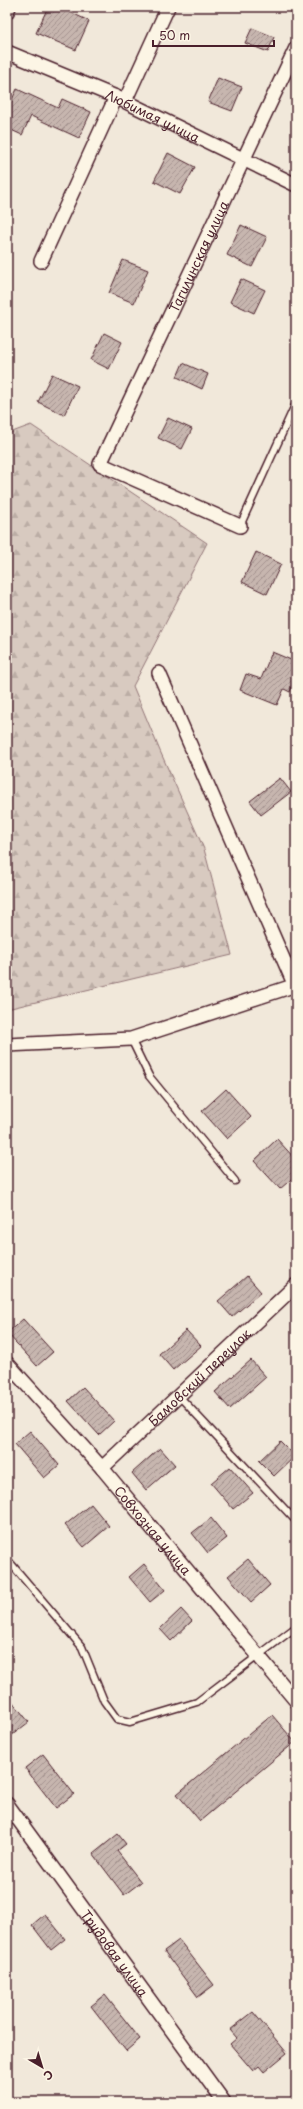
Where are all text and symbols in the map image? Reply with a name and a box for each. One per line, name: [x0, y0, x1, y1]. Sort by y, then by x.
scale bar: [153, 22, 274, 48]
text: 50 m: [159, 26, 190, 44]
street label: Любимая улица: [103, 84, 204, 147]
street label: Тагилинская улица: [164, 196, 233, 315]
street label: Бамовский переулок: [143, 1323, 254, 1430]
street label: Совхозная улица: [111, 1481, 197, 1579]
street label: Трудовая улица: [77, 1905, 154, 2001]
north arrow: [22, 2047, 62, 2087]
text: С: [40, 2066, 57, 2085]

